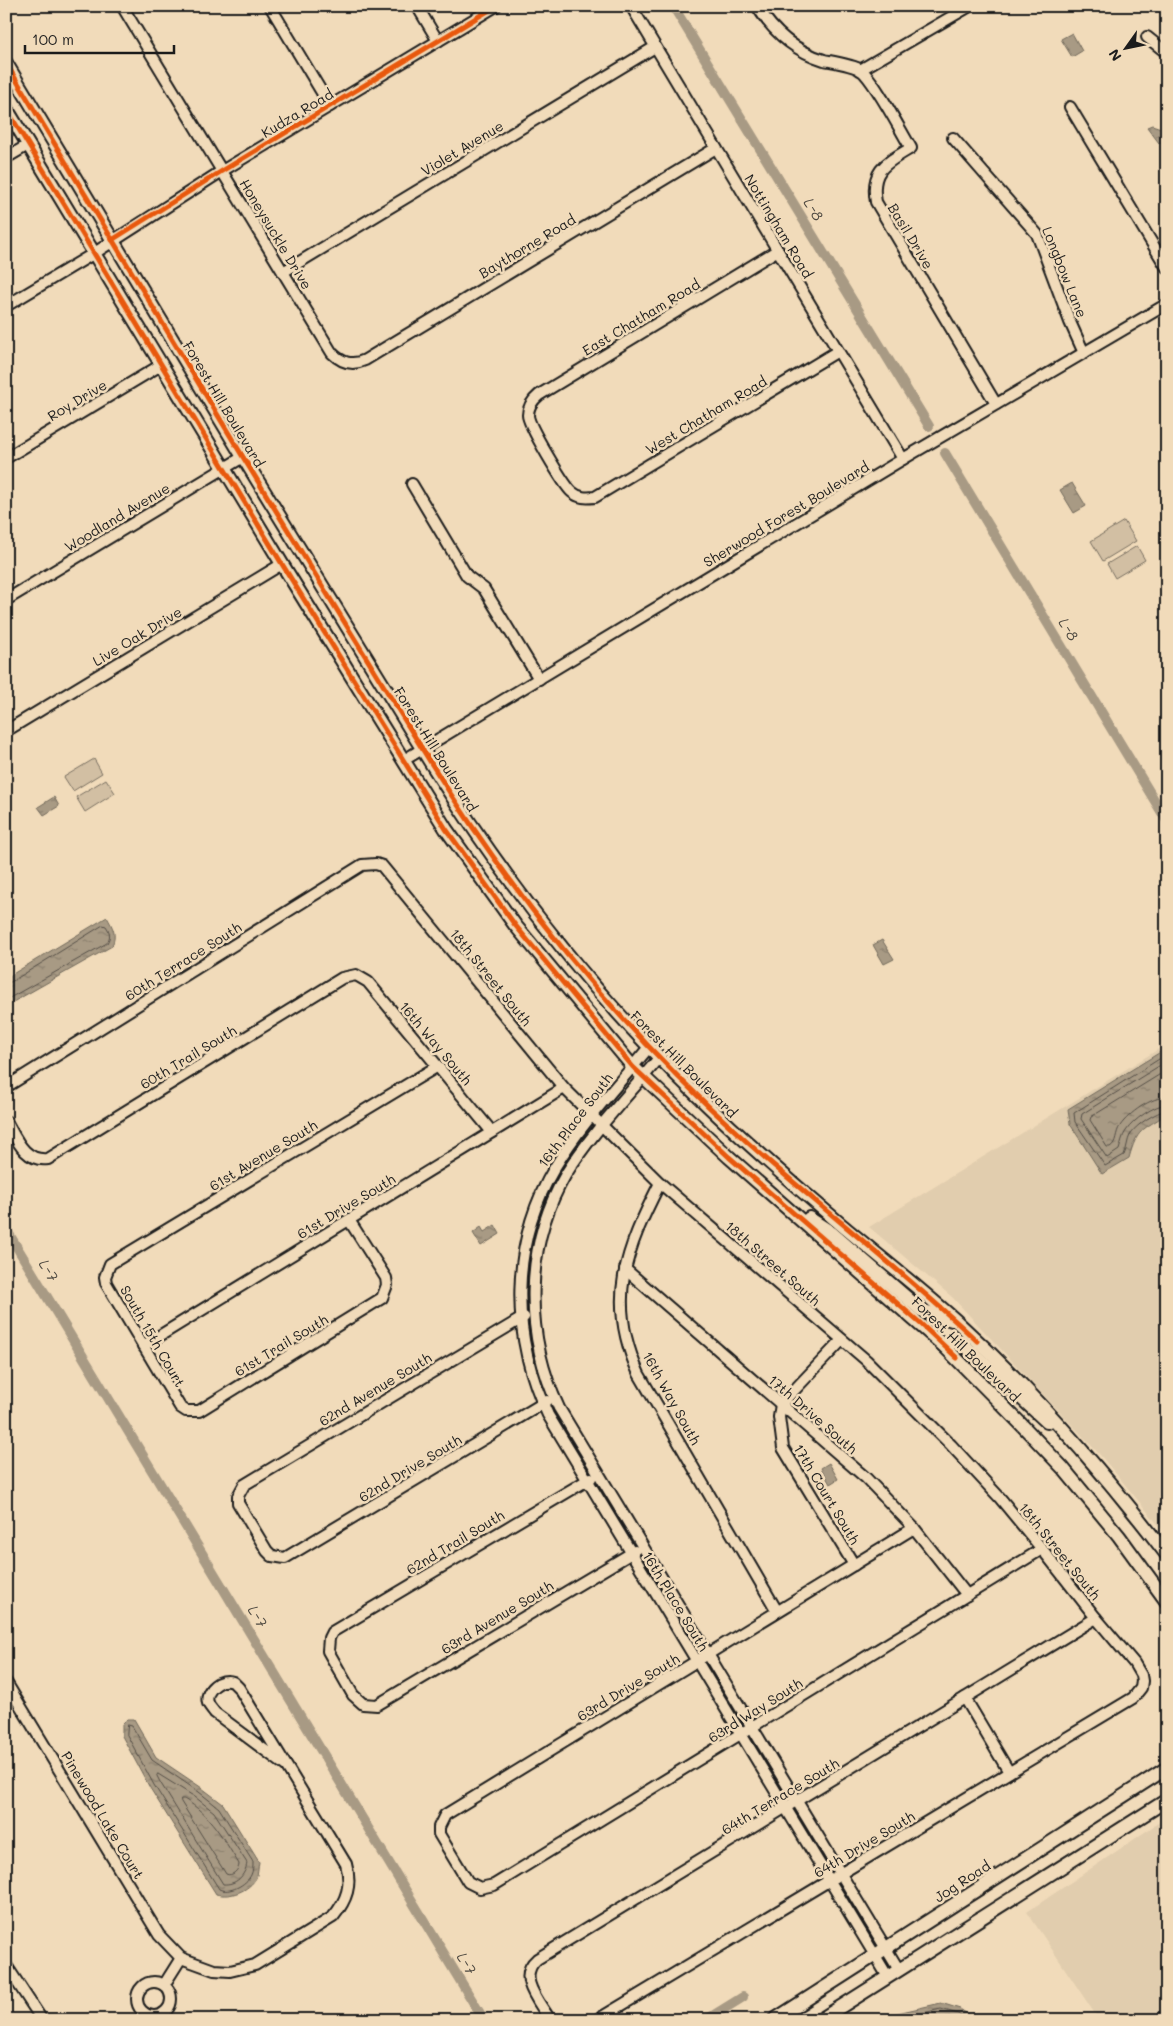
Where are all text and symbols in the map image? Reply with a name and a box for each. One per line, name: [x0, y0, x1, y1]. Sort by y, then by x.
scale bar: [25, 22, 174, 54]
north arrow: [1100, 22, 1150, 72]
text: 100 m: [32, 29, 74, 49]
text: N: [1104, 46, 1126, 65]
street label: Kudza Road: [257, 84, 337, 142]
street label: Violet Avenue: [417, 116, 507, 180]
street label: Nottingham Road: [740, 170, 818, 282]
street label: Honeysuckle Drive: [235, 175, 317, 293]
water label: L-8: [799, 194, 829, 224]
street label: Basil Drive: [884, 200, 938, 272]
street label: Baythorne Road: [475, 209, 579, 282]
street label: Longbow Lane: [1038, 224, 1092, 320]
street label: East Chatham Road: [579, 274, 703, 360]
street label: Forest Hill Boulevard: [179, 337, 269, 471]
street label: West Chatham Road: [642, 371, 770, 459]
street label: Roy Drive: [44, 375, 110, 425]
street label: Sherwood Forest Boulevard: [699, 457, 873, 571]
street label: Woodland Avenue: [61, 478, 173, 556]
street label: Live Oak Drive: [89, 602, 185, 670]
water label: L-8: [1054, 614, 1084, 644]
street label: Forest Hill Boulevard: [390, 683, 482, 815]
street label: 60th Terrace South: [121, 917, 245, 1005]
street label: 18th Street South: [446, 924, 536, 1030]
street label: 16th Way South: [395, 997, 477, 1089]
street label: Forest Hill Boulevard: [626, 1006, 742, 1122]
street label: 60th Trail South: [136, 1021, 240, 1093]
street label: 16th Place South: [533, 1069, 617, 1171]
street label: 61st Avenue South: [205, 1115, 321, 1195]
street label: 61st Drive South: [293, 1169, 399, 1243]
street label: 18th Street South: [721, 1216, 825, 1310]
water label: L-7: [35, 1255, 63, 1285]
street label: South 15th Court: [116, 1282, 190, 1390]
street label: Forest Hill Boulevard: [908, 1292, 1024, 1406]
street label: 61st Trail South: [231, 1310, 331, 1380]
street label: 62nd Avenue South: [315, 1348, 435, 1430]
street label: 16th Way South: [638, 1348, 706, 1448]
street label: 17th Drive South: [765, 1370, 862, 1458]
street label: 62nd Drive South: [355, 1430, 465, 1506]
street label: 17th Court South: [789, 1440, 865, 1548]
street label: 18th Street South: [1015, 1498, 1105, 1604]
street label: 62nd Trail South: [402, 1505, 508, 1579]
street label: 16th Place South: [639, 1548, 713, 1655]
street label: 63rd Avenue South: [437, 1576, 557, 1658]
water label: L-7: [244, 1601, 272, 1631]
street label: 63rd Drive South: [573, 1649, 683, 1725]
street label: 63rd Way South: [704, 1673, 806, 1747]
street label: Pinewood Lake Court: [57, 1748, 149, 1882]
street label: 64th Terrace South: [718, 1753, 842, 1839]
street label: 64th Drive South: [810, 1806, 918, 1882]
street label: Jog Road: [930, 1856, 994, 1906]
water label: L-7: [453, 1948, 481, 1978]

